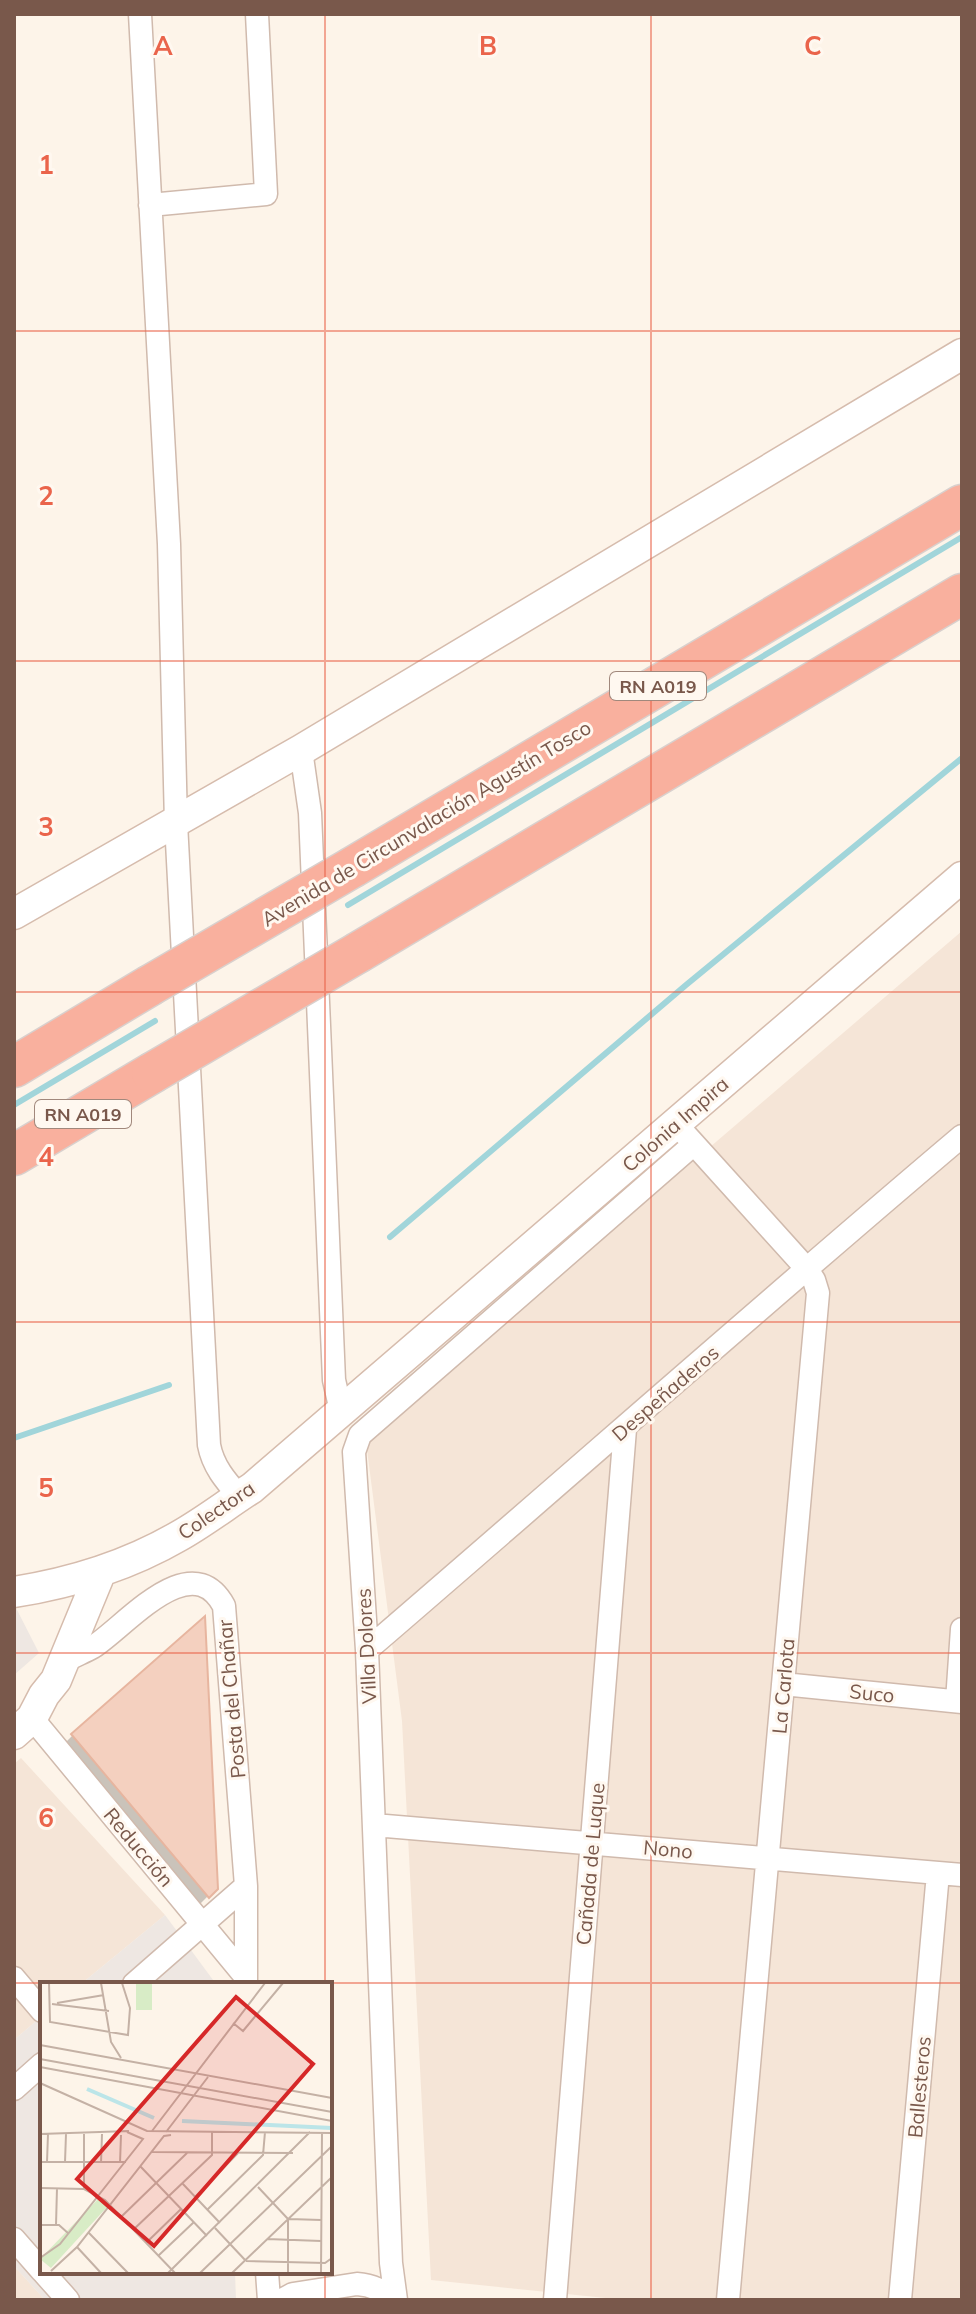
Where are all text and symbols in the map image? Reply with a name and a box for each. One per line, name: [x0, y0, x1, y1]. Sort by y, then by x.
text: A: [153, 29, 173, 62]
text: B: [479, 29, 497, 62]
text: C: [804, 29, 822, 62]
text: 1: [38, 148, 54, 181]
text: 2: [38, 479, 54, 512]
road number: RN A019: [610, 672, 706, 700]
street label: Avenida de Circunvalación Agustín Tosco: [257, 714, 595, 932]
text: 3: [38, 810, 54, 843]
street label: Colonia Impira: [617, 1071, 733, 1177]
road number: RN A019: [35, 1100, 131, 1128]
text: 4: [38, 1140, 54, 1173]
street label: Despeñaderos: [606, 1340, 724, 1446]
text: 5: [38, 1471, 54, 1504]
street label: Colectora: [173, 1475, 259, 1545]
street label: Villa Dolores: [350, 1587, 382, 1705]
street label: Posta del Chañar: [212, 1618, 250, 1779]
street label: La Carlota: [766, 1637, 800, 1735]
street label: Suco: [848, 1678, 896, 1708]
street label: Cañada de Luque: [570, 1782, 610, 1946]
text: 6: [38, 1801, 54, 1834]
street label: Reducción: [99, 1802, 179, 1892]
street label: Nono: [642, 1834, 694, 1864]
inset map: [40, 1982, 332, 2274]
street label: Ballesteros: [902, 2035, 936, 2139]

